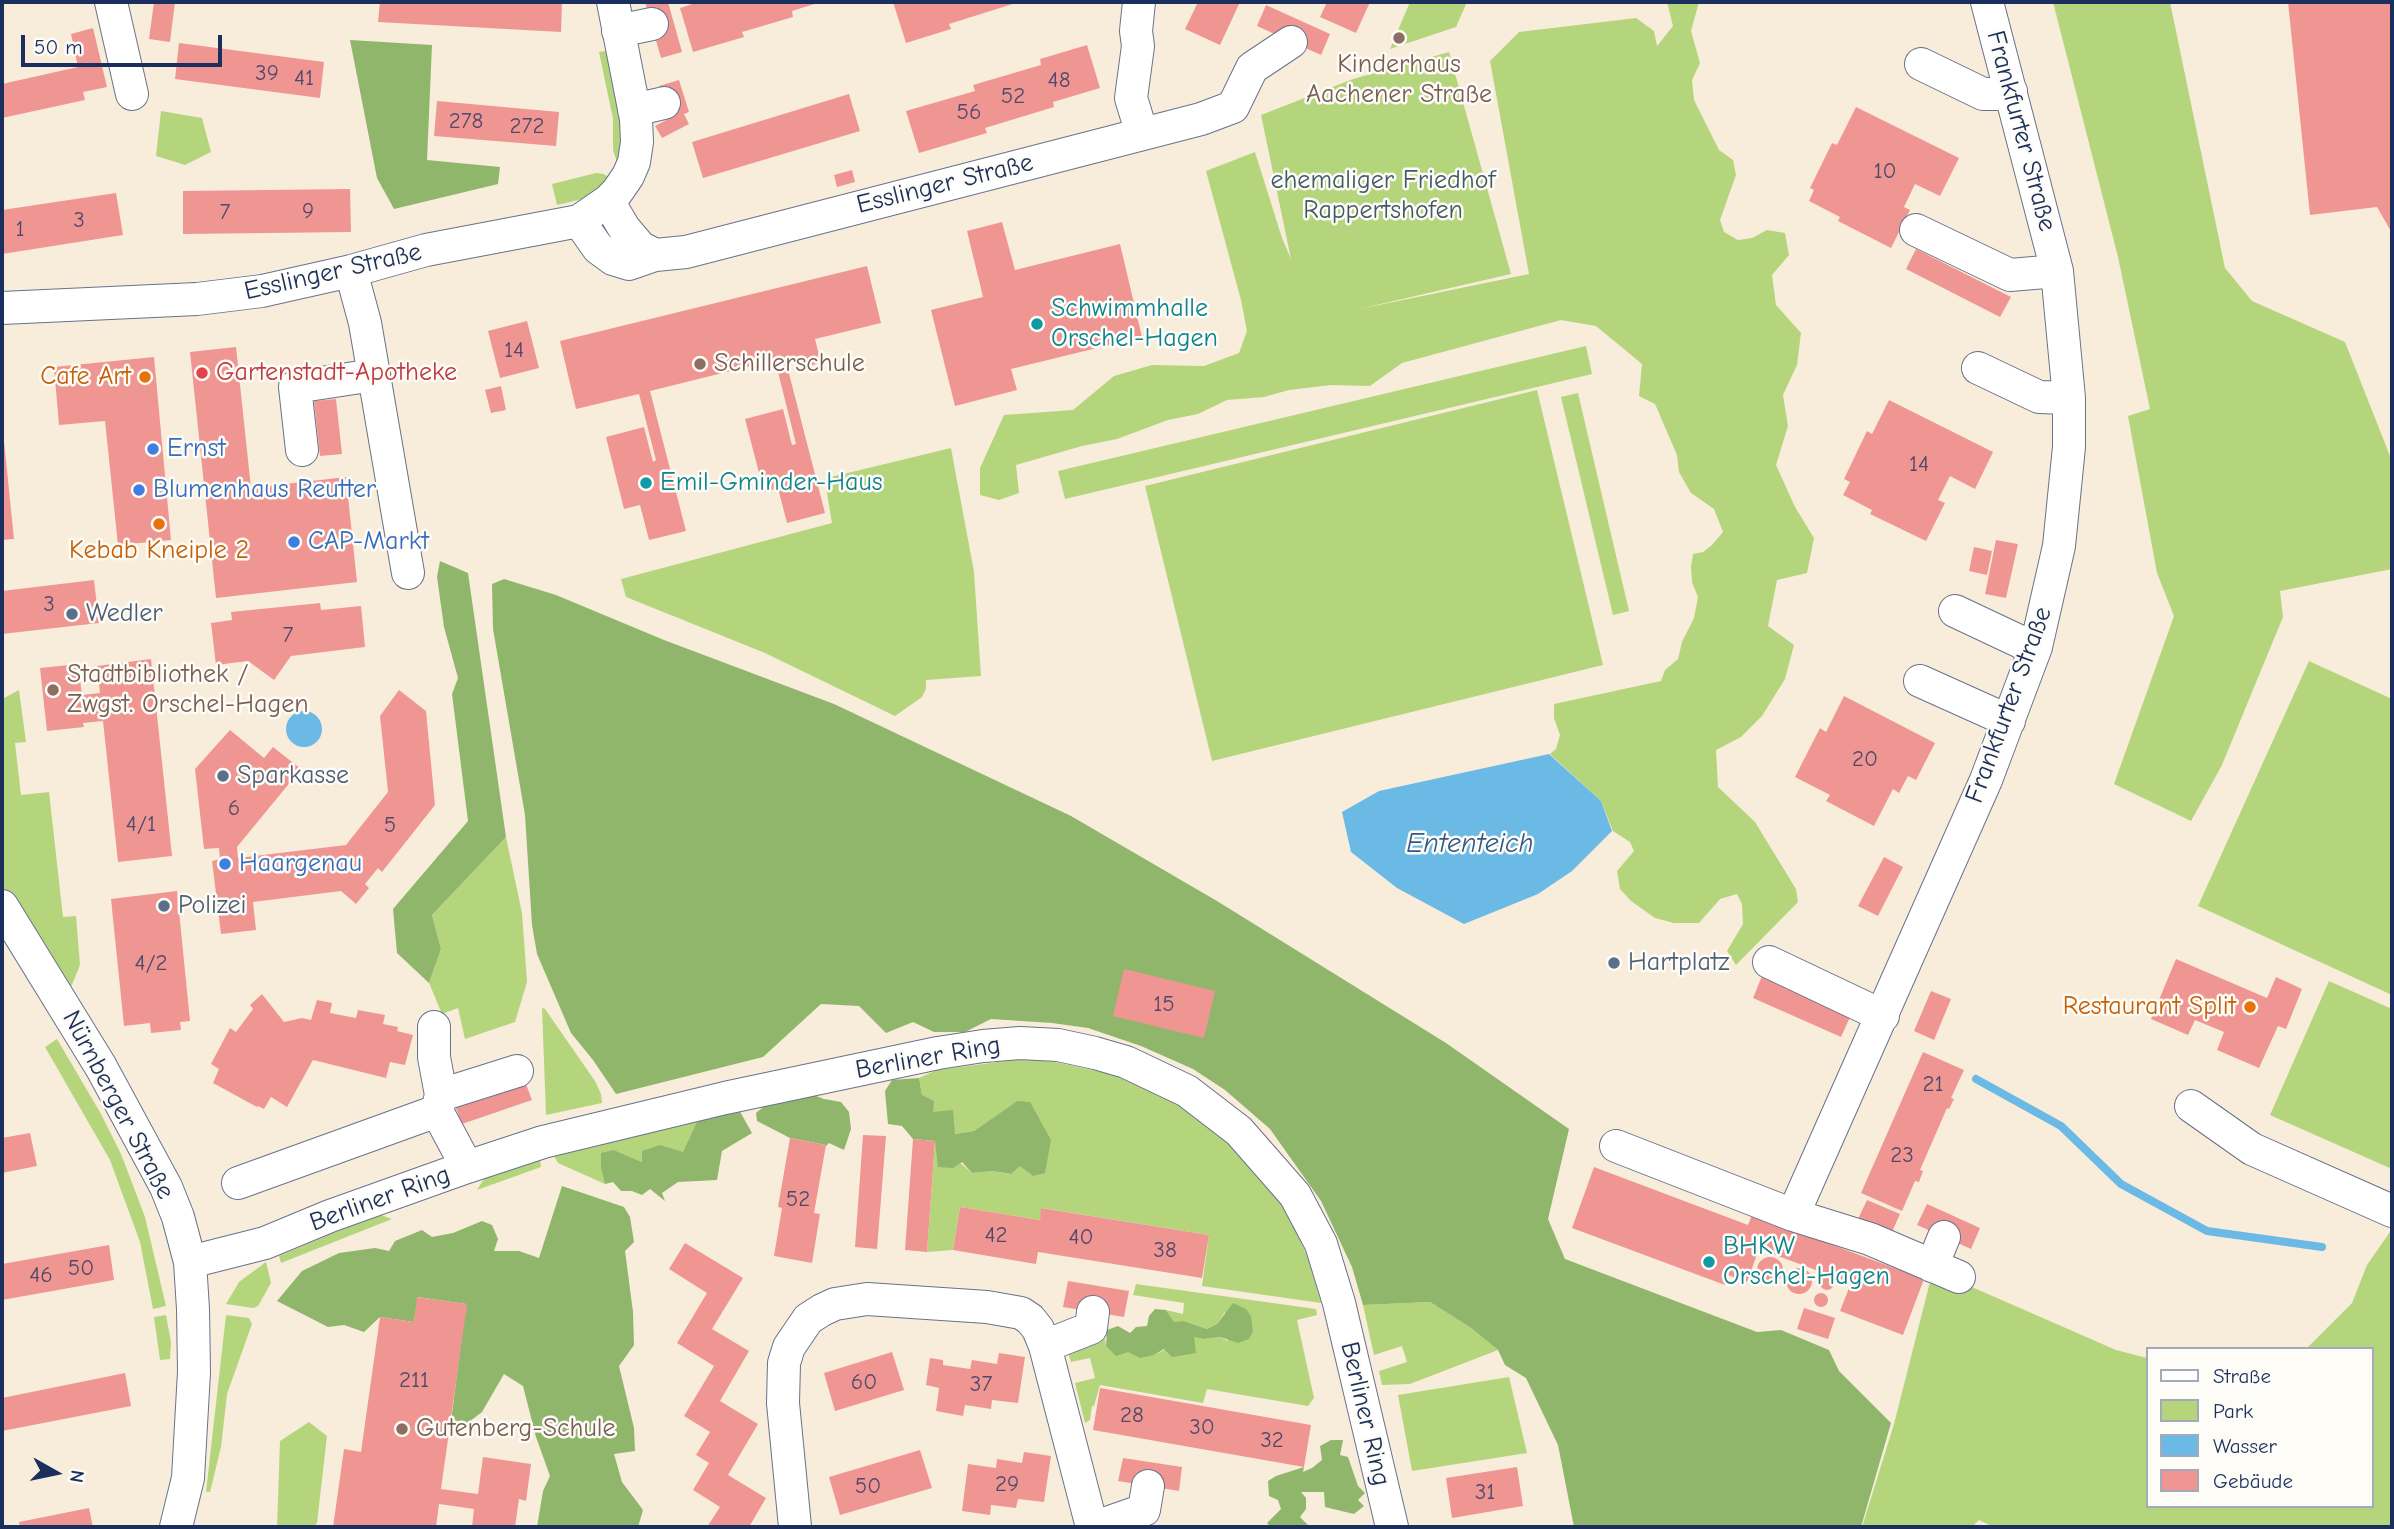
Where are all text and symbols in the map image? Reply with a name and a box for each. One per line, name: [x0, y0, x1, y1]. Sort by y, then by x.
scale bar: [24, 21, 226, 65]
street label: Frankfurter Straße: [1979, 27, 2063, 235]
marker: Kinderhaus Aachener Straße: [1391, 30, 1407, 46]
text: 50 m: [34, 35, 83, 59]
place label: Kinderhaus Aachener Straße: [1306, 49, 1492, 110]
house number: 39: [255, 59, 279, 87]
house number: 41: [294, 64, 314, 92]
house number: 48: [1048, 66, 1070, 94]
house number: 52: [1001, 82, 1025, 110]
house number: 56: [957, 98, 981, 126]
house number: 278: [449, 107, 483, 135]
house number: 272: [510, 112, 544, 140]
street label: Esslinger Straße: [853, 147, 1037, 221]
house number: 10: [1873, 157, 1897, 185]
park label: ehemaliger Friedhof Rappertshofen: [1270, 165, 1496, 227]
house number: 9: [302, 197, 314, 225]
house number: 7: [220, 198, 230, 226]
house number: 3: [73, 206, 85, 234]
house number: 1: [15, 215, 25, 243]
street label: Esslinger Straße: [241, 236, 425, 308]
place label: Schwimmhalle Orschel-Hagen: [1051, 293, 1218, 354]
marker: Schwimmhalle Orschel-Hagen: [1029, 316, 1045, 332]
house number: 14: [504, 336, 524, 364]
place label: Schillerschule: [714, 348, 865, 380]
marker: Schillerschule: [692, 356, 708, 372]
place label: Gartenstadt-Apotheke: [216, 357, 457, 389]
place label: Cafe Art: [40, 361, 131, 393]
marker: Gartenstadt-Apotheke: [194, 365, 210, 381]
marker: Cafe Art: [137, 369, 153, 385]
place label: Ernst: [167, 433, 226, 465]
marker: Ernst: [145, 441, 161, 457]
house number: 14: [1909, 450, 1929, 478]
place label: Emil-Gminder-Haus: [660, 467, 882, 499]
place label: Blumenhaus Reutter: [153, 474, 376, 506]
marker: Emil-Gminder-Haus: [638, 475, 654, 491]
marker: Blumenhaus Reutter: [131, 482, 147, 498]
marker: Kebab Kneiple 2: [151, 516, 167, 532]
place label: CAP-Markt: [308, 526, 429, 558]
marker: CAP-Markt: [286, 534, 302, 550]
place label: Kebab Kneiple 2: [69, 535, 249, 567]
house number: 3: [43, 590, 55, 618]
place label: Wedler: [86, 598, 163, 630]
street label: Frankfurter Straße: [1959, 603, 2059, 807]
marker: Wedler: [64, 606, 80, 622]
house number: 7: [283, 621, 293, 649]
place label: Stadtbibliothek / Zwgst. Orschel-Hagen: [67, 659, 309, 720]
marker: Stadtbibliothek / Zwgst. Orschel-Hagen: [45, 682, 61, 698]
house number: 20: [1852, 745, 1878, 773]
place label: Sparkasse: [237, 760, 349, 792]
marker: Sparkasse: [215, 768, 231, 784]
house number: 6: [228, 794, 240, 822]
house number: 4/1: [126, 810, 156, 838]
house number: 5: [384, 811, 396, 839]
water label: Ententeich: [1406, 827, 1534, 861]
place label: Haargenau: [239, 848, 362, 880]
marker: Haargenau: [217, 856, 233, 872]
place label: Polizei: [178, 890, 246, 922]
marker: Polizei: [156, 898, 172, 914]
place label: Hartplatz: [1628, 947, 1730, 979]
house number: 4/2: [134, 949, 168, 977]
marker: Hartplatz: [1606, 955, 1622, 971]
house number: 15: [1153, 990, 1175, 1018]
place label: Restaurant Split: [2063, 991, 2236, 1023]
marker: Restaurant Split: [2242, 999, 2258, 1015]
street label: Nürnberger Straße: [55, 1005, 181, 1205]
street label: Berliner Ring: [853, 1030, 1003, 1086]
house number: 21: [1922, 1070, 1944, 1098]
house number: 23: [1890, 1141, 1914, 1169]
street label: Berliner Ring: [306, 1159, 454, 1239]
house number: 52: [786, 1185, 810, 1213]
house number: 42: [984, 1221, 1008, 1249]
house number: 40: [1068, 1223, 1094, 1251]
place label: BHKW Orschel-Hagen: [1723, 1231, 1890, 1292]
house number: 38: [1153, 1236, 1177, 1264]
house number: 50: [68, 1254, 94, 1282]
marker: BHKW Orschel-Hagen: [1701, 1254, 1717, 1270]
house number: 46: [29, 1261, 53, 1289]
street label: Berliner Ring: [1333, 1339, 1397, 1489]
legend: [2146, 1347, 2373, 1508]
text: Straße: [2213, 1364, 2271, 1388]
house number: 211: [399, 1366, 429, 1394]
house number: 60: [851, 1368, 877, 1396]
house number: 37: [970, 1370, 992, 1398]
text: Park: [2213, 1399, 2253, 1423]
house number: 28: [1120, 1401, 1144, 1429]
place label: Gutenberg-Schule: [416, 1413, 616, 1445]
house number: 30: [1189, 1413, 1215, 1441]
marker: Gutenberg-Schule: [394, 1421, 410, 1437]
house number: 32: [1260, 1426, 1284, 1454]
text: Wasser: [2213, 1434, 2277, 1458]
north arrow: [21, 1438, 91, 1508]
text: N: [65, 1468, 89, 1484]
text: Gebäude: [2213, 1469, 2293, 1493]
house number: 29: [995, 1470, 1019, 1498]
house number: 50: [855, 1472, 881, 1500]
house number: 31: [1475, 1478, 1495, 1506]

